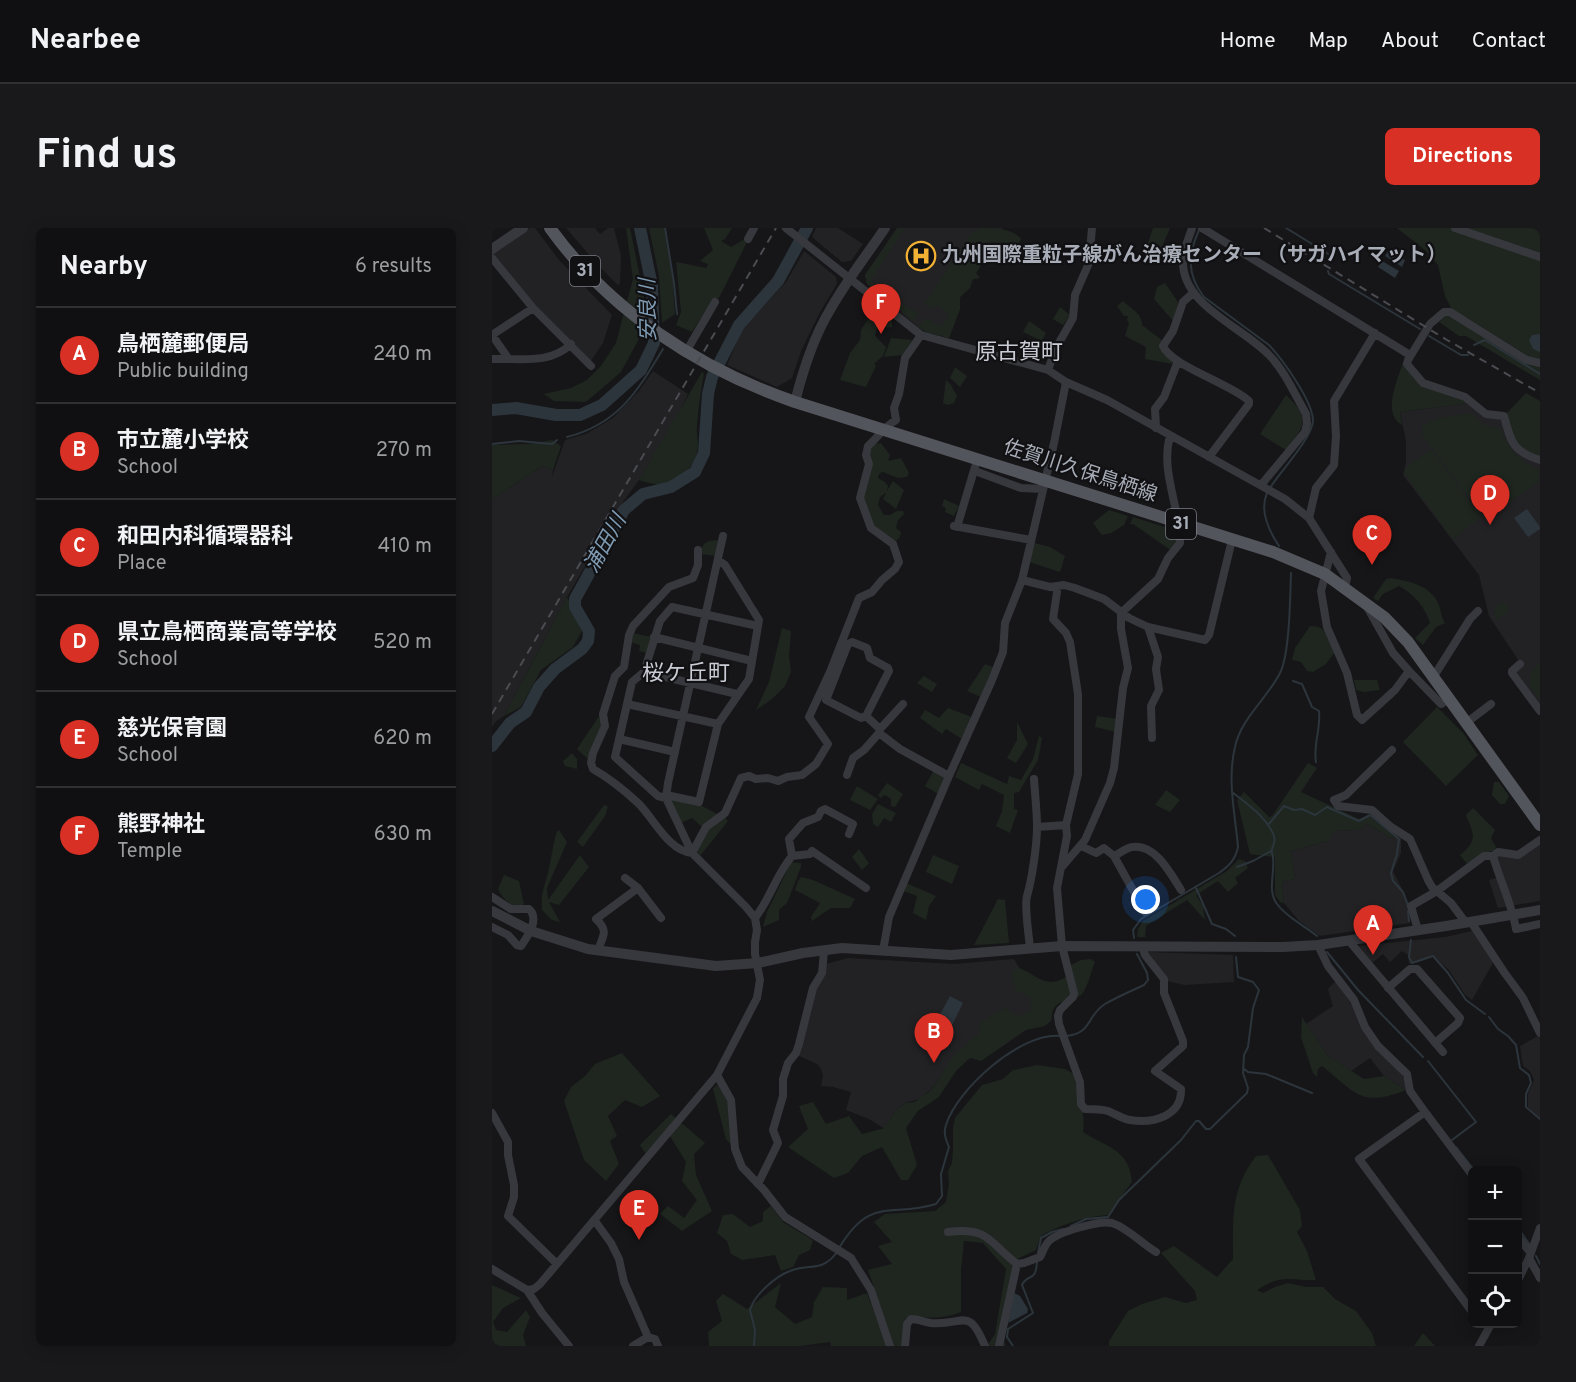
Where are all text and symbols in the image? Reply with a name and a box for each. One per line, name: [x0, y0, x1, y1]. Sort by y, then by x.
text: Nearbee: [30, 23, 141, 59]
text: Home: [1220, 28, 1276, 55]
text: Map: [1309, 28, 1348, 55]
text: About: [1381, 28, 1439, 55]
text: Contact: [1472, 28, 1546, 55]
button: Directions: [1385, 128, 1540, 185]
text: Find us: [36, 130, 177, 183]
hospital icon: 九州国際重粒子線がん治療センター （サガハイマット）: [905, 240, 937, 272]
place label: 九州国際重粒子線がん治療センター （サガハイマット）: [942, 243, 1447, 269]
text: Nearby: [60, 251, 148, 284]
text: 6 results: [355, 254, 432, 280]
road number: 31: [570, 256, 600, 286]
water label: 安良川: [635, 276, 663, 342]
pin: F: [862, 285, 900, 334]
text: 鳥栖麓郵便局: [117, 332, 249, 359]
district label: 原古賀町: [975, 340, 1063, 367]
text: A: [72, 342, 87, 368]
text: 240 m: [373, 342, 432, 368]
text: Public building: [117, 359, 249, 385]
text: 市立麓小学校: [117, 428, 249, 455]
street label: 佐賀川久保鳥栖線: [1000, 435, 1160, 509]
text: B: [73, 438, 86, 464]
text: 270 m: [376, 438, 432, 464]
text: School: [117, 455, 178, 481]
pin: D: [1470, 476, 1510, 525]
water label: 浦田川: [579, 508, 634, 578]
road number: 31: [1166, 509, 1196, 539]
pin: C: [1352, 516, 1392, 565]
text: 和田内科循環器科: [117, 524, 293, 551]
text: C: [73, 534, 86, 560]
text: 410 m: [378, 534, 432, 560]
text: Place: [117, 551, 167, 577]
text: 県立鳥栖商業高等学校: [117, 620, 337, 647]
text: D: [72, 630, 87, 656]
text: 520 m: [373, 630, 432, 656]
text: School: [117, 647, 178, 673]
district label: 桜ケ丘町: [642, 661, 730, 688]
text: 慈光保育園: [117, 716, 227, 743]
text: E: [73, 726, 86, 752]
text: 620 m: [373, 726, 432, 752]
text: School: [117, 743, 178, 769]
text: 熊野神社: [117, 812, 205, 839]
text: F: [74, 822, 85, 848]
text: 630 m: [374, 822, 432, 848]
text: Temple: [117, 839, 182, 865]
your location: [1131, 885, 1160, 914]
pin: A: [1354, 906, 1392, 955]
pin: B: [914, 1014, 954, 1063]
map controls: [1468, 1166, 1522, 1328]
button: +: [1468, 1166, 1522, 1220]
pin: E: [620, 1190, 658, 1240]
button: −: [1468, 1220, 1522, 1274]
button: locate: [1468, 1274, 1522, 1328]

